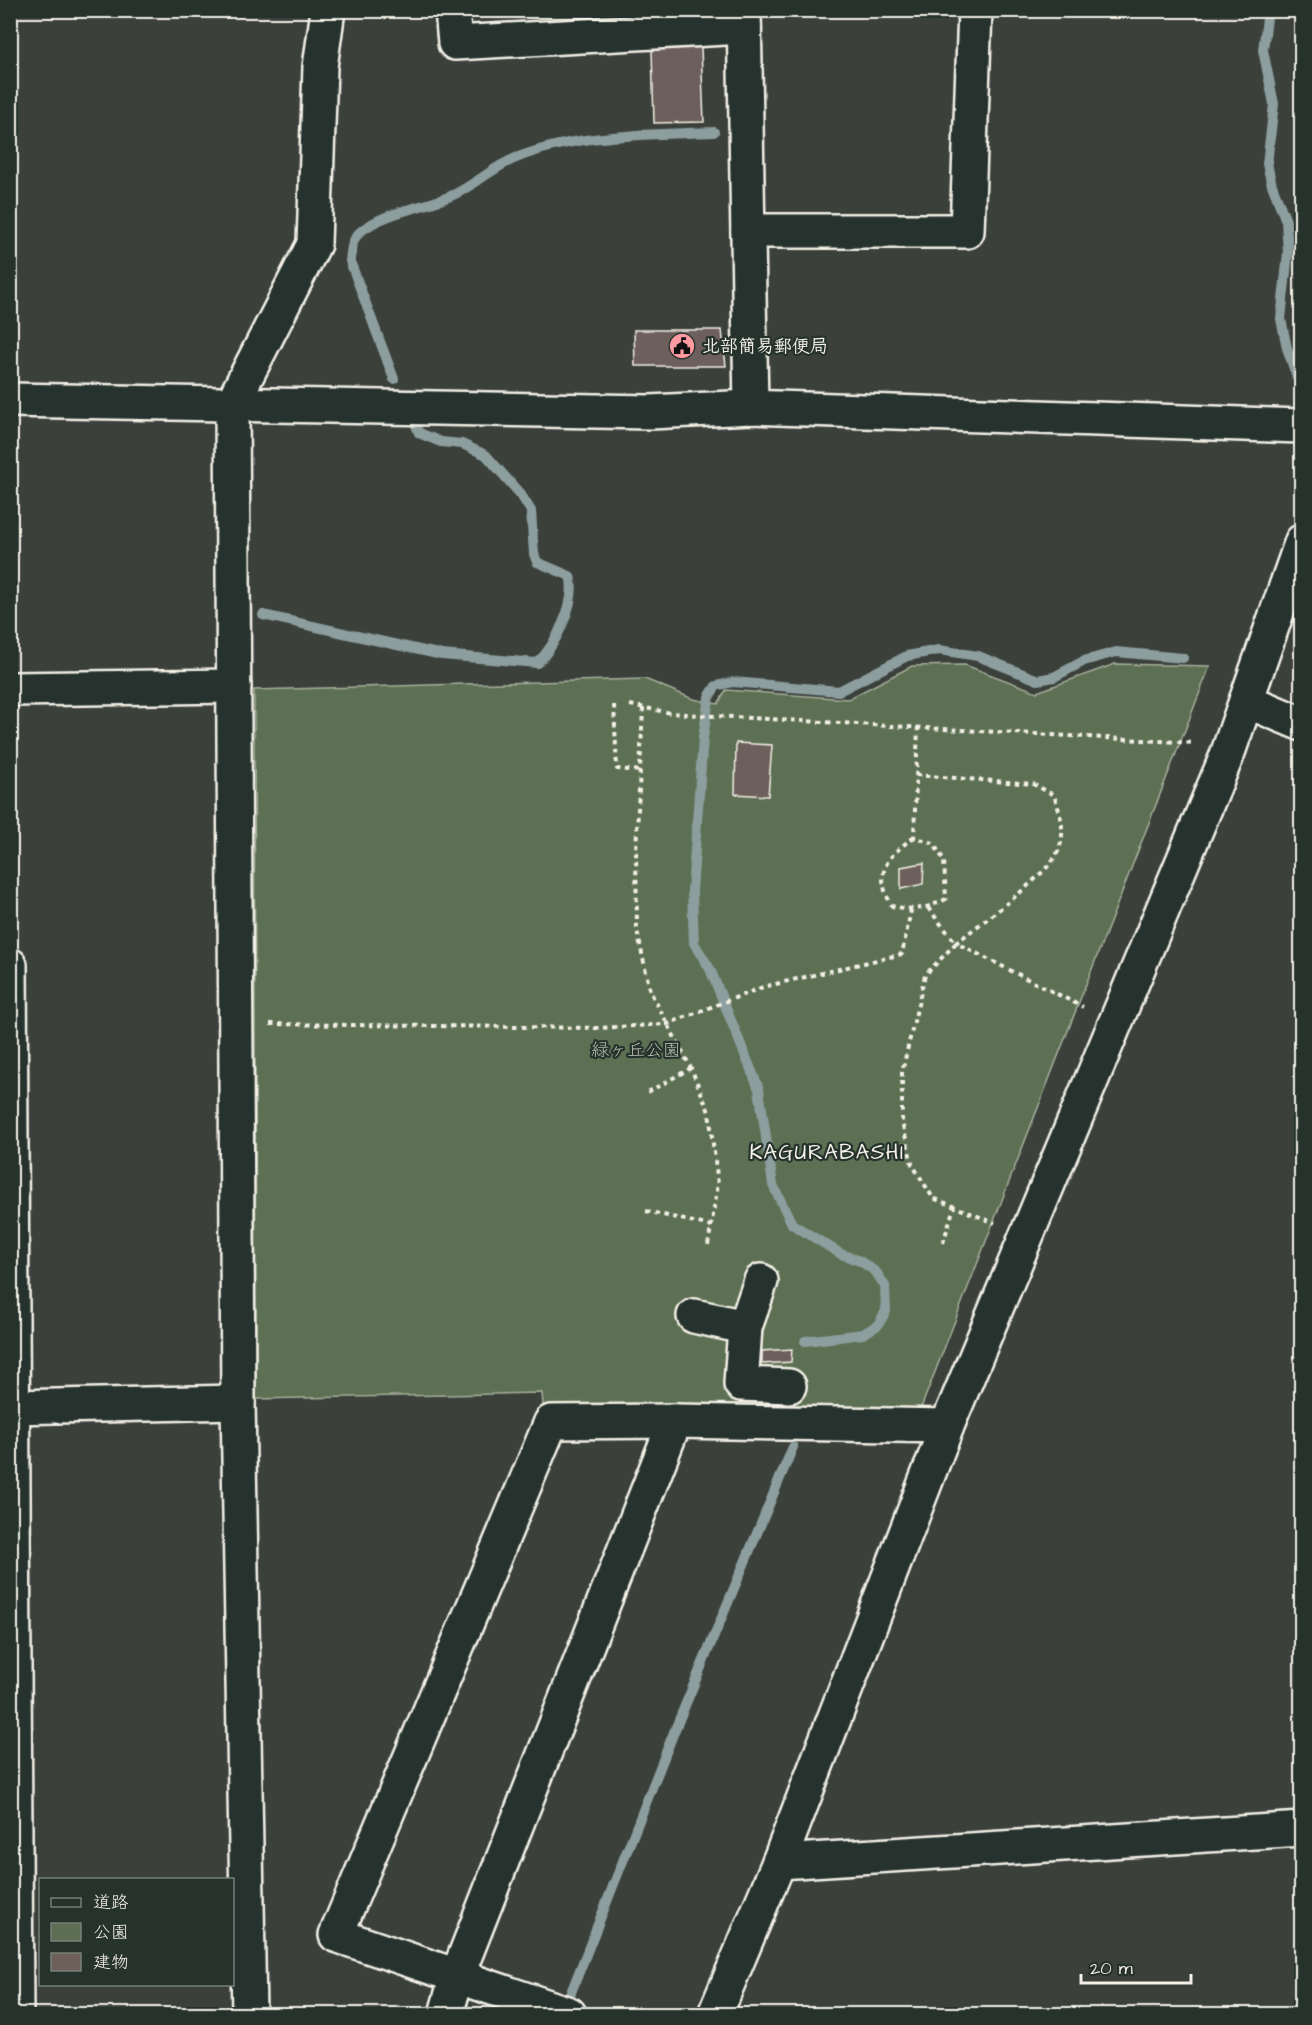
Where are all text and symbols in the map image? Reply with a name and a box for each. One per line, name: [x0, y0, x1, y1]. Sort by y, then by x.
public building icon: 北部簡易郵便局: [667, 331, 697, 361]
place label: 北部簡易郵便局: [702, 334, 828, 359]
park label: 緑ヶ丘公園: [591, 1038, 681, 1063]
district label: KAGURABASHI: [749, 1138, 905, 1167]
legend: [39, 1878, 234, 1986]
text: 道路: [93, 1890, 129, 1915]
text: 公園: [93, 1920, 129, 1945]
scale bar: [1081, 1947, 1190, 1985]
text: 建物: [93, 1950, 129, 1975]
text: 20 m: [1090, 1956, 1133, 1981]

